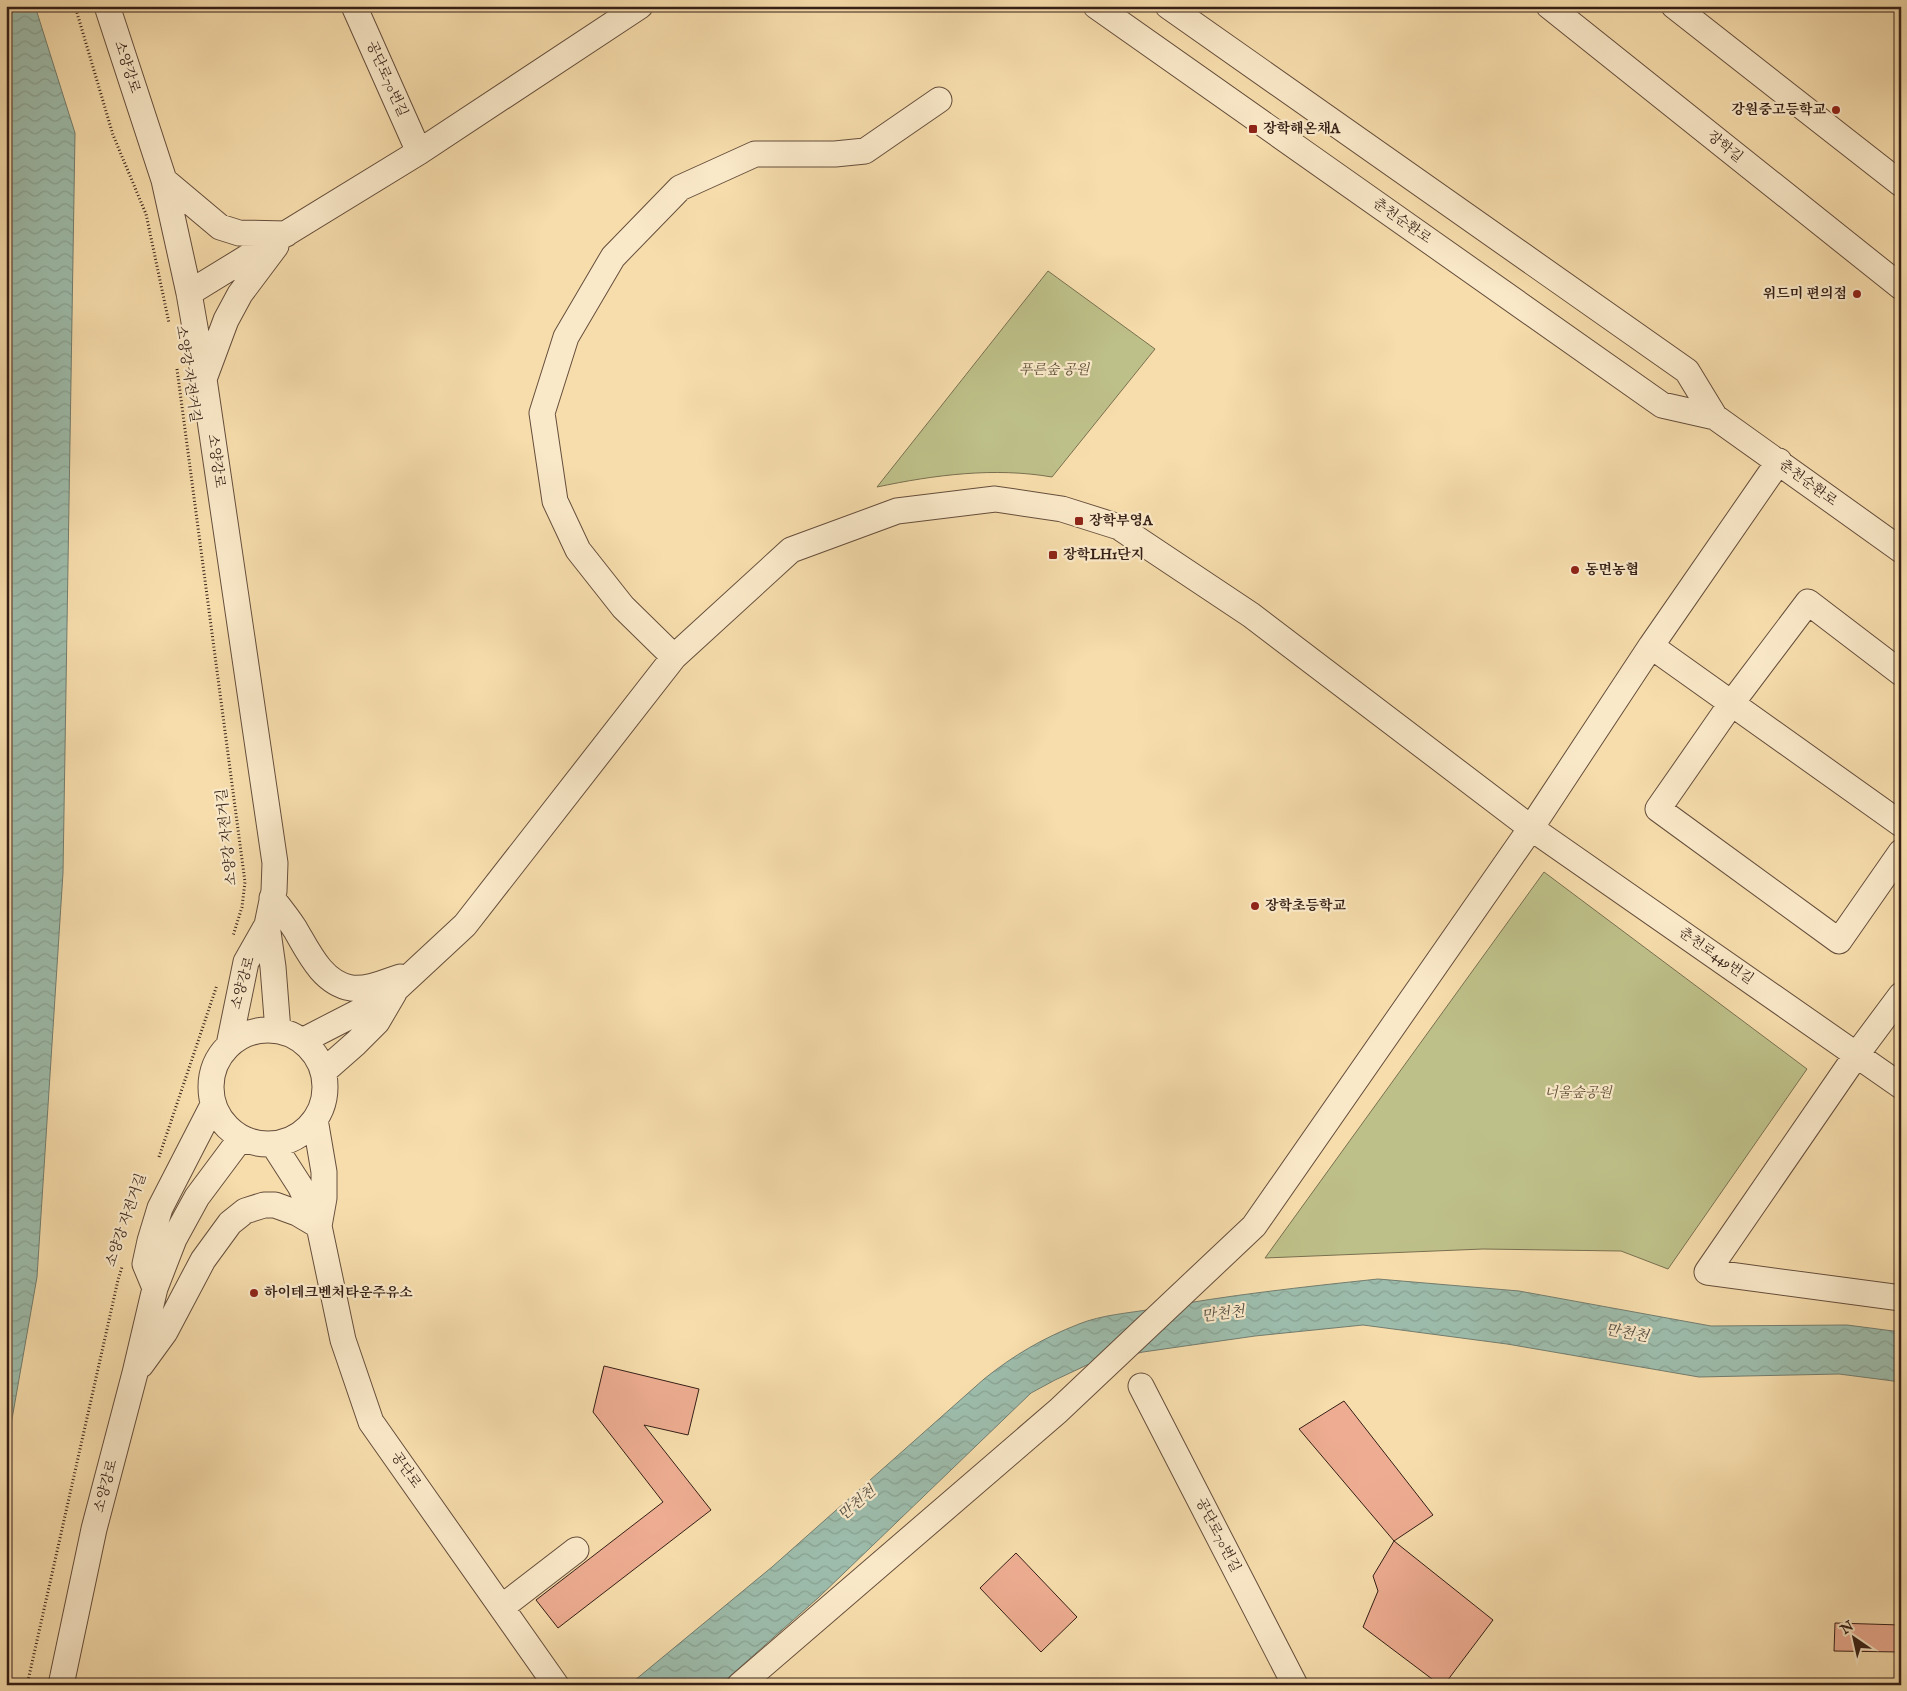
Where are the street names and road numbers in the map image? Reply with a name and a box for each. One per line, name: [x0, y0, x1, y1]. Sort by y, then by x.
street label: 소양강로: [110, 38, 144, 96]
street label: 공단로70번길: [362, 38, 412, 120]
street label: 장학길: [1704, 127, 1746, 167]
street label: 춘천순환로: [1369, 194, 1435, 248]
street label: 소양강 자전거길: [171, 324, 205, 424]
street label: 소양강로: [203, 433, 229, 490]
street label: 춘천순환로: [1775, 456, 1841, 510]
street label: 소양강 자전거길: [213, 787, 241, 887]
street label: 춘천로449번길: [1675, 924, 1757, 988]
street label: 소양강로: [227, 954, 259, 1011]
street label: 소양강 자전거길: [102, 1171, 150, 1269]
street label: 공단로: [387, 1448, 425, 1492]
street label: 소양강로: [90, 1457, 122, 1514]
street label: 공단로70번길: [1192, 1495, 1244, 1575]

